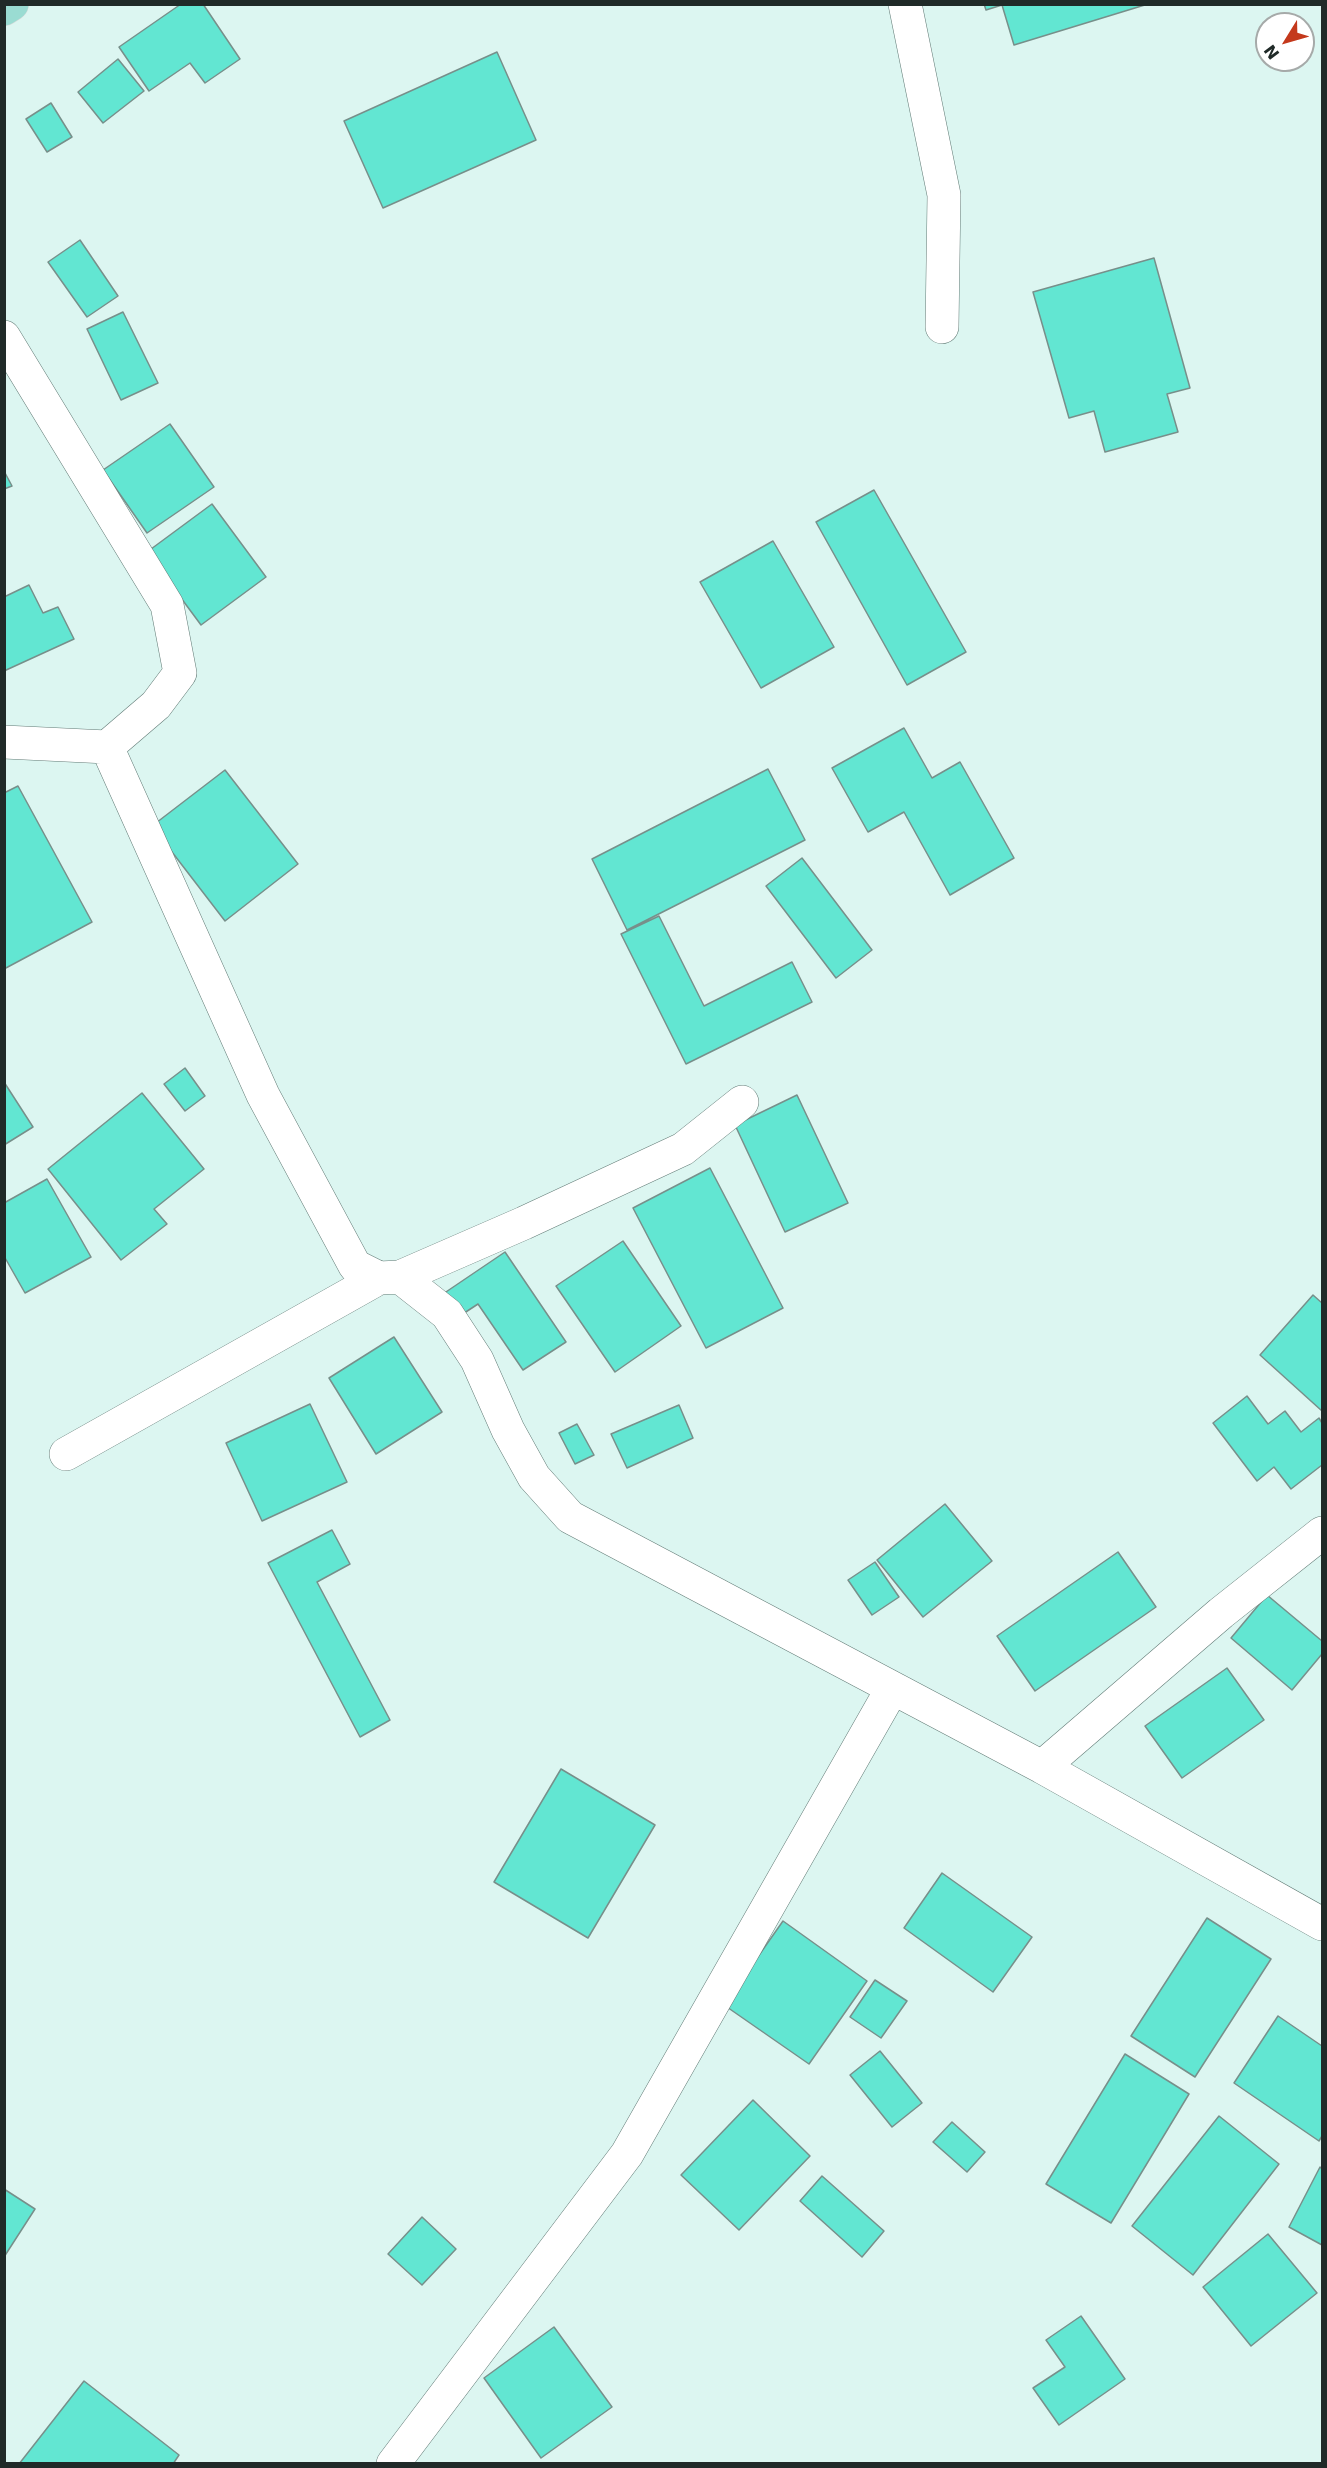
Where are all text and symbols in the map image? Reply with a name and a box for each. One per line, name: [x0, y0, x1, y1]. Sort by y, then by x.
north arrow: [1255, 12, 1315, 72]
text: N: [1260, 41, 1283, 63]

